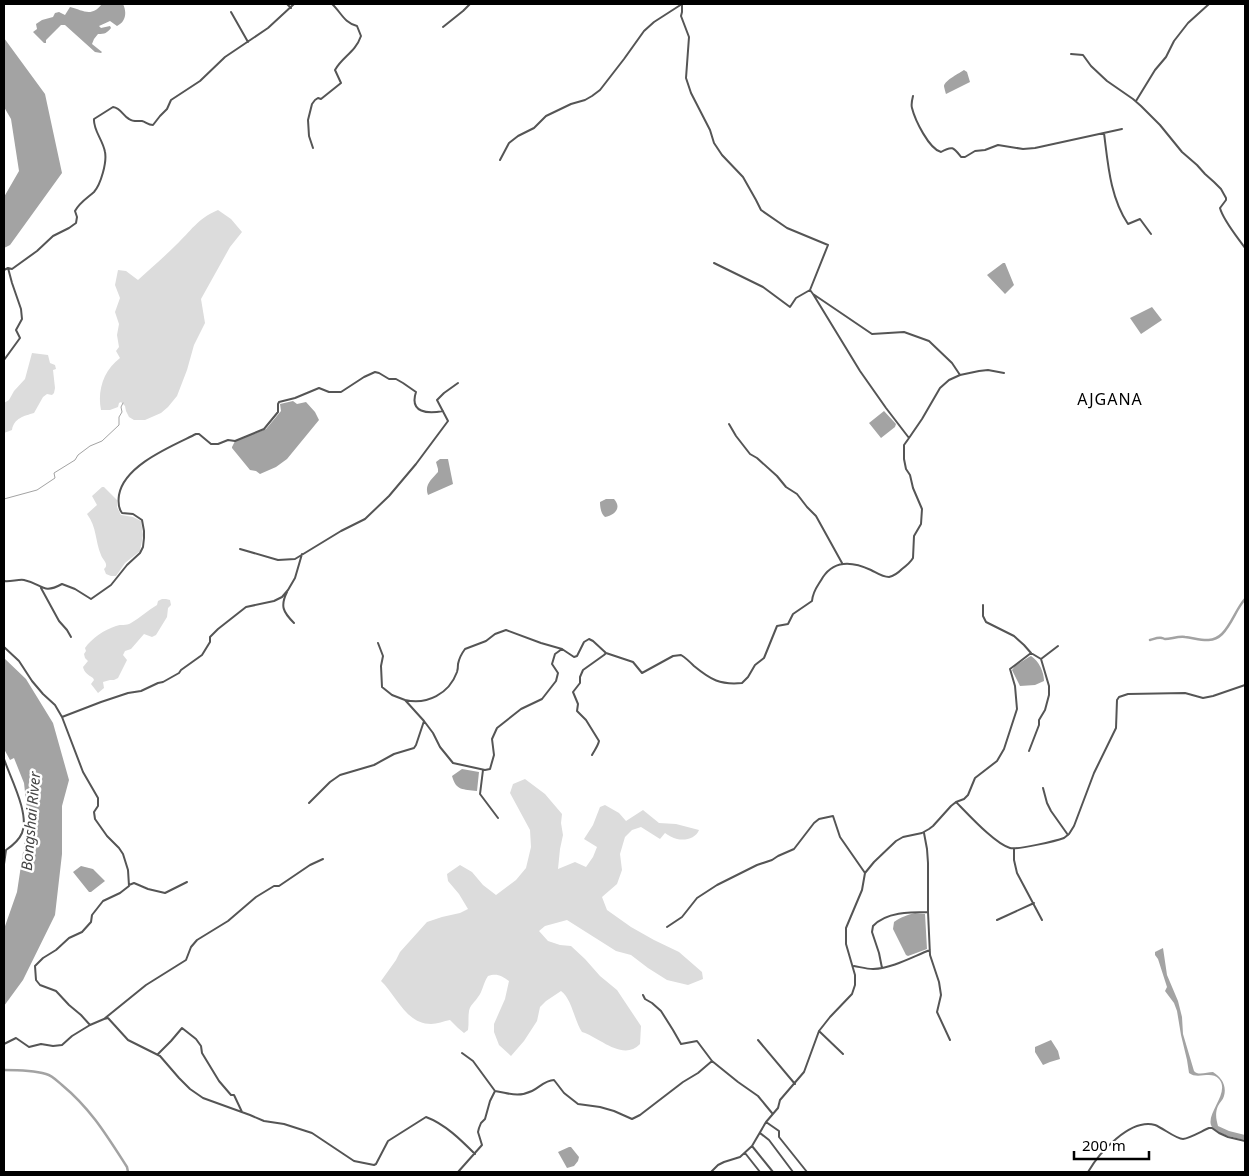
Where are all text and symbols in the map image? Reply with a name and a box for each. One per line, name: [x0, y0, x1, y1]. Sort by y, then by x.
district label: AJGANA: [1077, 388, 1143, 410]
water label: Bongshai River: [16, 770, 44, 871]
scale bar: [1074, 1128, 1149, 1160]
text: 200 m: [1082, 1135, 1126, 1155]

